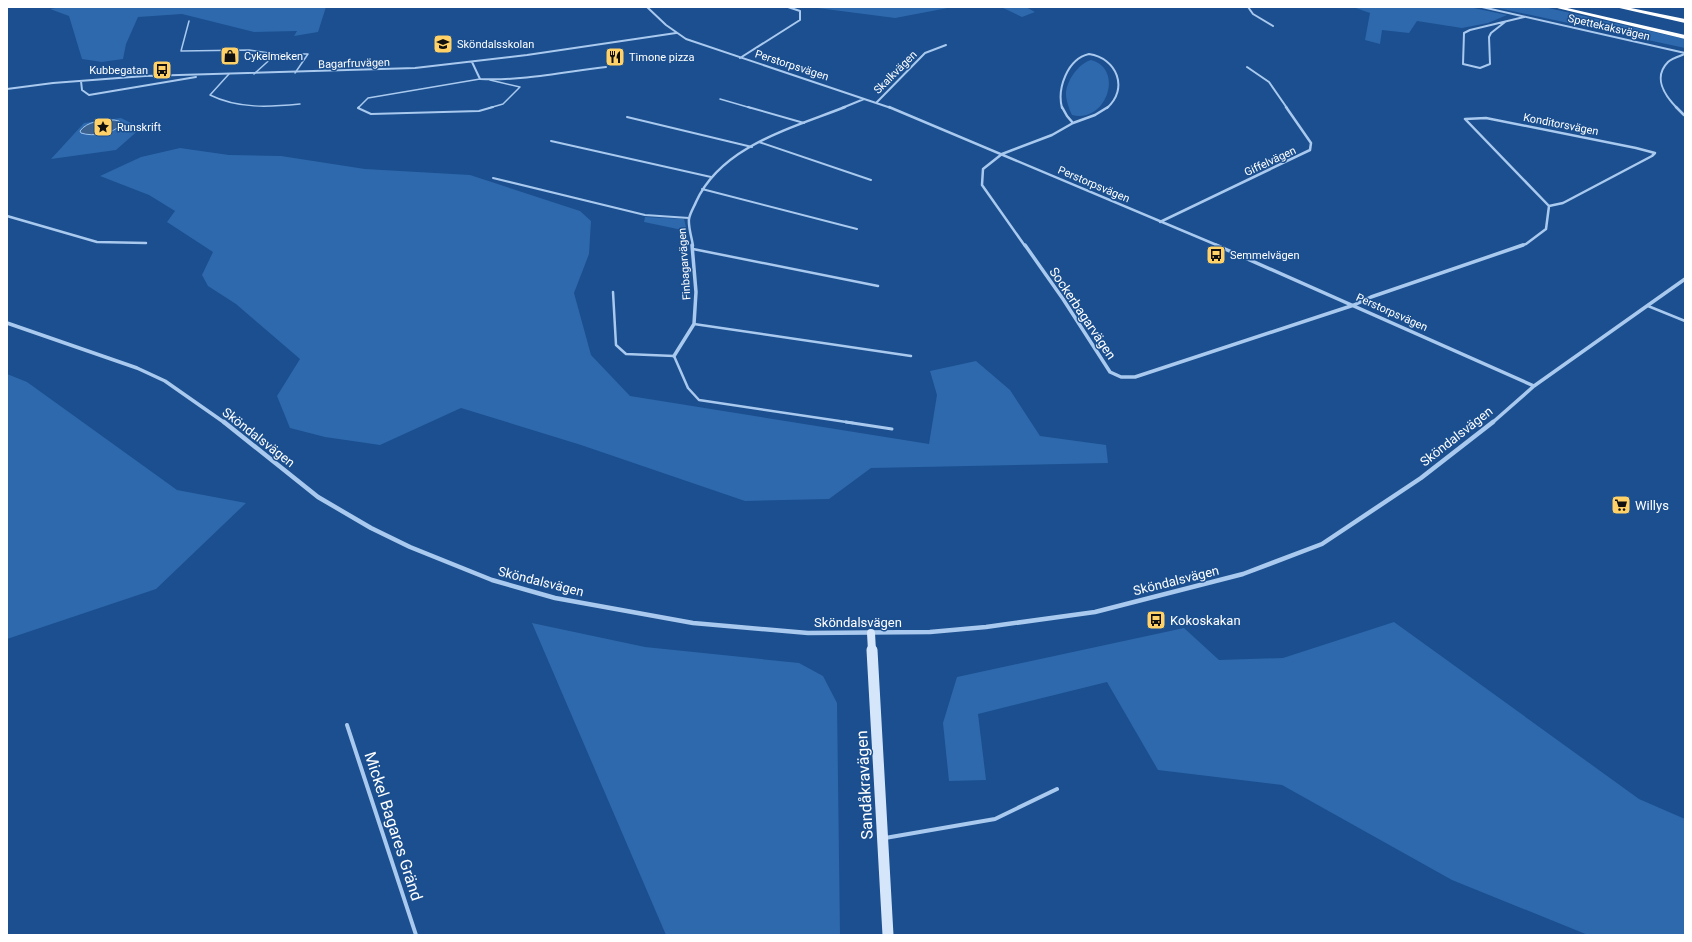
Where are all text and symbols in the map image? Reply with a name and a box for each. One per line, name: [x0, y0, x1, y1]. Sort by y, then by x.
street label: Spettekaksvägen: [1567, 12, 1651, 43]
school or university icon: Sköndalsskolan: [432, 33, 454, 55]
place label: Sköndalsskolan: [457, 38, 534, 51]
shop icon: Cykelmeken: [219, 45, 241, 67]
restaurant icon: Timone pizza: [604, 46, 626, 68]
street label: Perstorpsvägen: [753, 47, 830, 84]
street label: Skalkvägen: [871, 48, 920, 97]
place label: Cykelmeken: [244, 50, 303, 63]
place label: Timone pizza: [629, 51, 695, 64]
street label: Bagarfruvägen: [318, 56, 390, 71]
bus stop icon: Kubbegatan: [151, 59, 173, 81]
place label: Kubbegatan: [89, 64, 148, 77]
street label: Konditorsvägen: [1522, 111, 1600, 138]
place icon: Runskrift: [92, 116, 114, 138]
place label: Runskrift: [117, 121, 161, 134]
street label: Giffelvägen: [1242, 144, 1298, 179]
street label: Perstorpsvägen: [1056, 163, 1132, 205]
street label: Finbagarvägen: [675, 227, 694, 300]
bus stop icon: Semmelvägen: [1205, 244, 1227, 266]
place label: Semmelvägen: [1230, 249, 1299, 262]
street label: Sockerbagarvägen: [1046, 264, 1119, 362]
street label: Perstorpsvägen: [1354, 291, 1430, 334]
street label: Sköndalsvägen: [1417, 403, 1496, 469]
street label: Sköndalsvägen: [219, 404, 298, 470]
supermarket icon: Willys: [1610, 494, 1632, 516]
place label: Willys: [1635, 498, 1669, 513]
street label: Sköndalsvägen: [1132, 563, 1221, 598]
street label: Sköndalsvägen: [496, 564, 585, 599]
bus stop icon: Kokoskakan: [1145, 609, 1167, 631]
place label: Kokoskakan: [1170, 613, 1241, 628]
street label: Sköndalsvägen: [814, 615, 902, 630]
street label: Sandåkravägen: [852, 730, 877, 840]
street label: Mickel Bagares Gränd: [360, 749, 427, 903]

